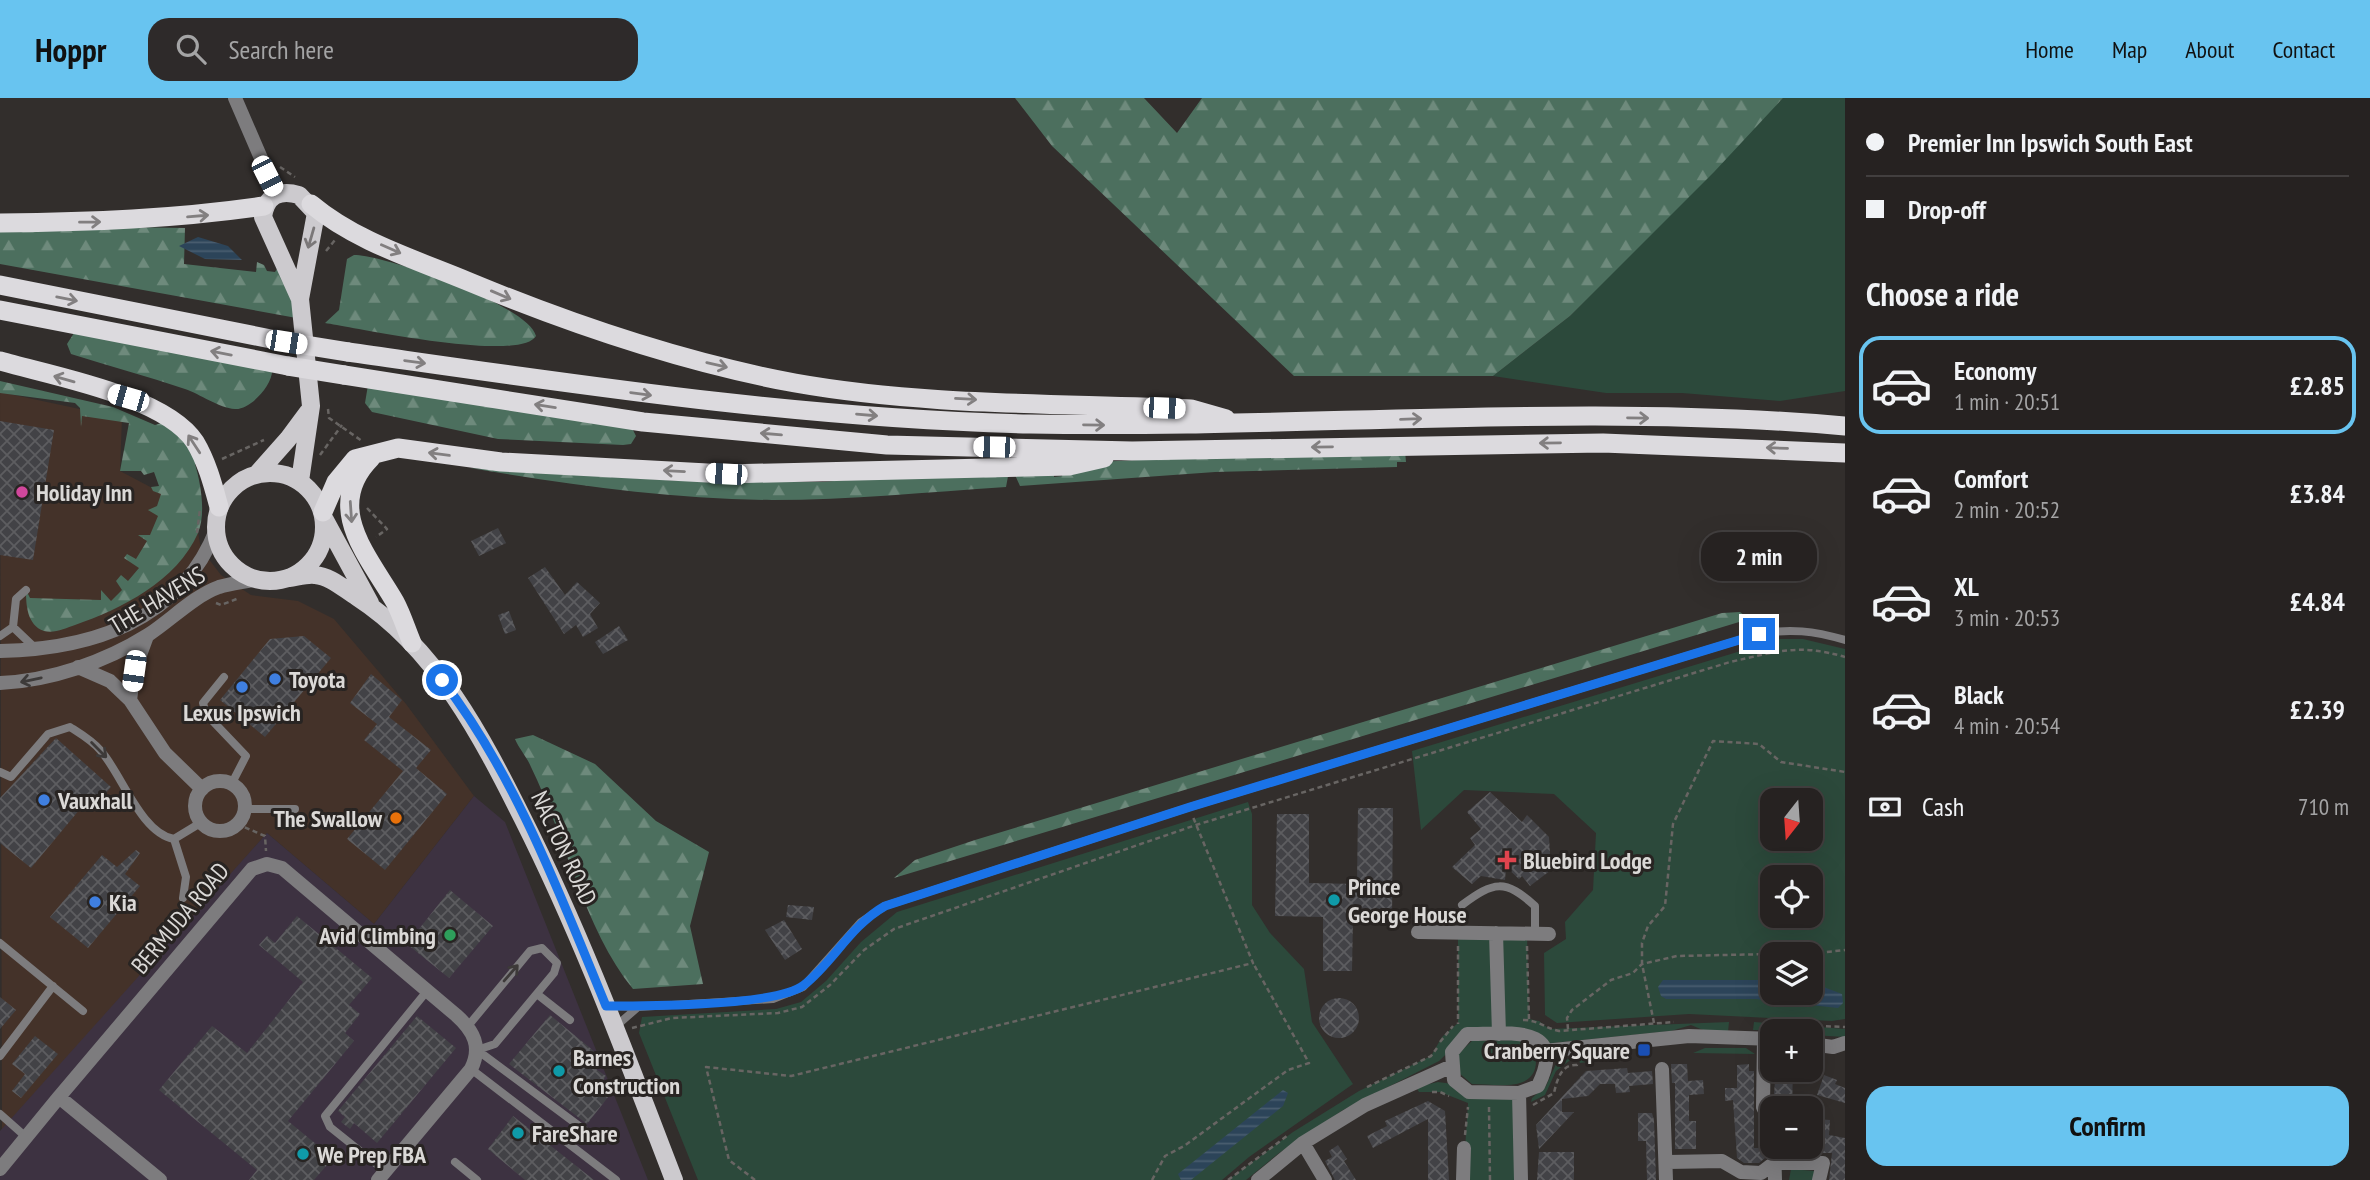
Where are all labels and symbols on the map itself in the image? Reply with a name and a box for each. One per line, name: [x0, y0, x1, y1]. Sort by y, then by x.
car: [249, 153, 286, 199]
one-way arrow: [186, 209, 208, 222]
one-way arrow: [78, 215, 101, 229]
one-way arrow: [304, 227, 317, 249]
one-way arrow: [380, 243, 401, 256]
one-way arrow: [489, 289, 511, 302]
one-way arrow: [55, 292, 78, 306]
car: [264, 328, 309, 356]
one-way arrow: [210, 346, 233, 360]
one-way arrow: [404, 355, 426, 368]
one-way arrow: [705, 359, 728, 373]
one-way arrow: [53, 372, 75, 385]
car: [105, 382, 152, 414]
one-way arrow: [629, 387, 652, 400]
one-way arrow: [954, 393, 977, 406]
car: [1143, 397, 1186, 419]
one-way arrow: [534, 400, 557, 413]
one-way arrow: [855, 409, 878, 422]
one-way arrow: [1399, 412, 1422, 425]
one-way arrow: [1626, 412, 1649, 425]
one-way arrow: [1083, 418, 1106, 432]
one-way arrow: [760, 427, 782, 440]
one-way arrow: [187, 435, 202, 454]
car: [973, 436, 1016, 458]
one-way arrow: [1538, 436, 1561, 450]
one-way arrow: [1311, 440, 1334, 454]
one-way arrow: [1766, 442, 1789, 455]
one-way arrow: [428, 447, 451, 460]
car: [705, 462, 748, 486]
one-way arrow: [663, 465, 686, 478]
place label: Holiday Inn: [36, 477, 132, 508]
marker: Holiday Inn: [14, 484, 30, 500]
one-way arrow: [345, 500, 358, 523]
callout: 2 min: [1701, 532, 1817, 582]
street label: THE HAVENS: [103, 559, 211, 641]
route end: [1743, 618, 1775, 650]
car: [121, 649, 148, 693]
place label: Toyota: [289, 664, 345, 695]
route start: [426, 664, 458, 696]
marker: Toyota: [267, 671, 283, 687]
one-way arrow: [20, 673, 43, 687]
marker: Lexus Ipswich: [234, 679, 250, 695]
place label: Lexus Ipswich: [183, 697, 301, 728]
one-way arrow: [91, 742, 108, 759]
place label: Vauxhall: [57, 785, 133, 816]
street label: NACTON ROAD: [524, 786, 604, 910]
north arrow: [1760, 788, 1824, 850]
marker: Vauxhall: [36, 792, 52, 808]
place label: The Swallow: [273, 803, 383, 834]
marker: The Swallow: [388, 810, 404, 826]
place label: Bluebird Lodge: [1523, 845, 1652, 876]
marker: Bluebird Lodge: [1497, 850, 1517, 870]
street label: BERMUDA ROAD: [124, 856, 236, 980]
place label: Prince George House: [1348, 871, 1467, 930]
place label: Kia: [109, 887, 137, 918]
marker: Prince George House: [1326, 892, 1342, 908]
marker: Kia: [87, 894, 103, 910]
place label: Avid Climbing: [318, 920, 436, 951]
marker: Avid Climbing: [442, 927, 458, 943]
one-way arrow: [503, 964, 519, 982]
place label: Cranberry Square: [1484, 1035, 1630, 1066]
place label: Barnes Construction: [573, 1042, 680, 1101]
marker: Cranberry Square: [1636, 1042, 1652, 1058]
marker: Barnes Construction: [551, 1063, 567, 1079]
place label: FareShare: [532, 1118, 618, 1149]
marker: FareShare: [510, 1125, 526, 1141]
place label: We Prep FBA: [316, 1139, 427, 1170]
marker: We Prep FBA: [295, 1146, 311, 1162]

